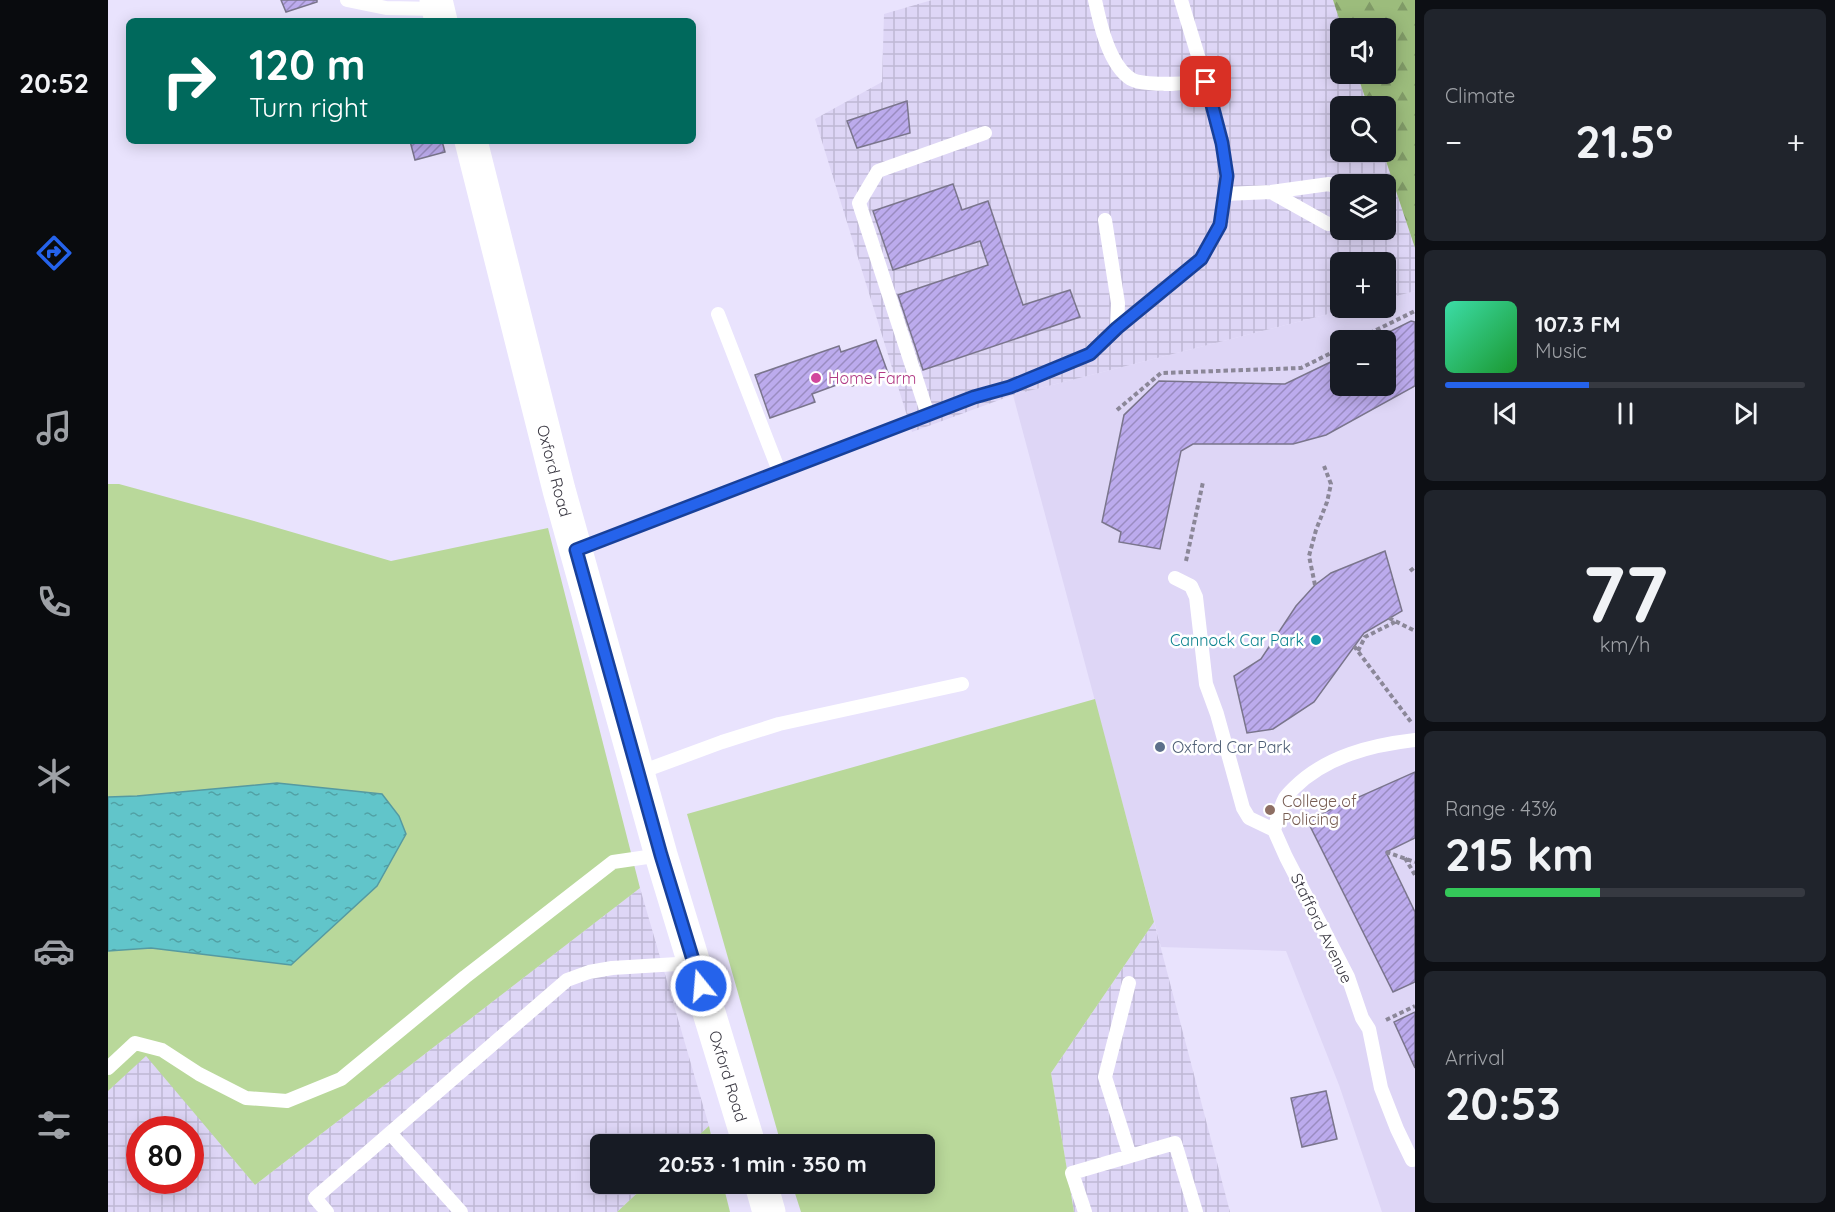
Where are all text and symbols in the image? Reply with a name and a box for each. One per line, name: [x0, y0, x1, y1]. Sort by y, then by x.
map controls: [1330, 18, 1396, 396]
button: sound: [1330, 18, 1396, 84]
text: 120 m: [249, 38, 366, 91]
icon: right: [150, 42, 228, 120]
pin: [1180, 56, 1231, 107]
icon: arrive: [1189, 65, 1222, 98]
text: 20:52: [19, 66, 89, 100]
text: Climate: [1445, 83, 1515, 108]
text: Turn right: [249, 90, 368, 124]
button: search: [1330, 96, 1396, 162]
text: 21.5°: [1575, 113, 1673, 169]
text: −: [1445, 121, 1462, 162]
text: +: [1786, 121, 1805, 162]
button: layers: [1330, 174, 1396, 240]
icon: directions: [33, 232, 75, 274]
button: +: [1330, 252, 1396, 318]
text: 107.3 FM: [1535, 310, 1621, 338]
button: −: [1330, 330, 1396, 396]
text: Music: [1535, 338, 1587, 363]
place label: Home Farm: [828, 368, 916, 388]
marker: Home Farm: [809, 371, 823, 385]
icon: previous: [1489, 397, 1522, 430]
icon: pause: [1609, 397, 1642, 430]
icon: next: [1729, 397, 1762, 430]
icon: music: [33, 407, 75, 449]
street label: Oxford Road: [533, 423, 576, 519]
text: 77: [1582, 544, 1668, 642]
icon: phone: [33, 581, 75, 623]
place label: Cannock Car Park: [1170, 630, 1304, 650]
text: km/h: [1600, 632, 1650, 657]
marker: Cannock Car Park: [1309, 633, 1323, 647]
place label: Oxford Car Park: [1172, 737, 1291, 757]
marker: Oxford Car Park: [1153, 740, 1167, 754]
icon: climate: [33, 755, 75, 797]
place label: College of Policing: [1282, 791, 1357, 829]
text: Range · 43%: [1445, 796, 1557, 821]
marker: College of Policing: [1263, 803, 1277, 817]
text: 215 km: [1445, 826, 1594, 882]
street label: Stafford Avenue: [1287, 870, 1357, 986]
icon: car: [33, 930, 75, 972]
position arrow: [669, 954, 733, 1018]
street label: Oxford Road: [705, 1028, 752, 1124]
text: Arrival: [1445, 1045, 1505, 1070]
text: 20:53: [1445, 1075, 1561, 1131]
icon: filters: [33, 1104, 75, 1146]
speed limit sign: 80: [126, 1116, 204, 1194]
text: 20:53 · 1 min · 350 m: [658, 1150, 867, 1178]

